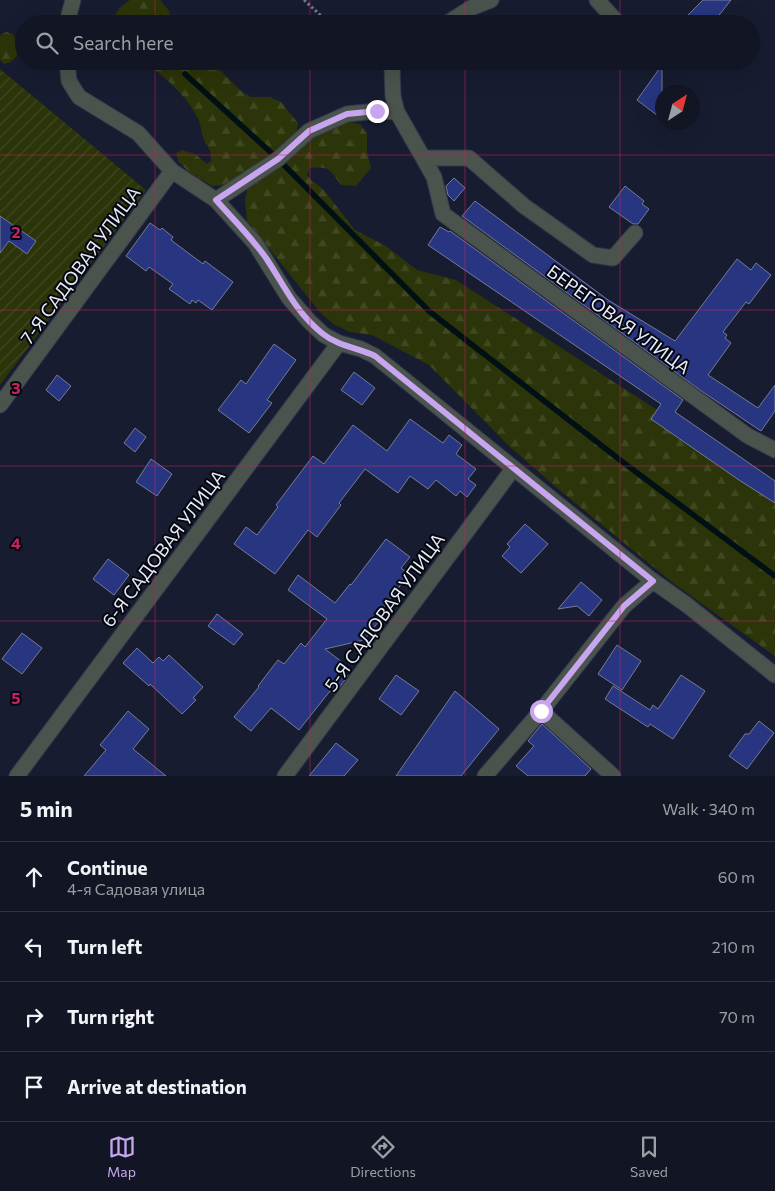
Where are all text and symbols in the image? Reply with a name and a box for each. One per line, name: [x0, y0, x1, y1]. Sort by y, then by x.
search box: [15, 15, 760, 70]
icon: search: [33, 29, 61, 57]
text: Search here: [73, 31, 173, 54]
north arrow: [655, 85, 700, 130]
route end: [366, 100, 389, 123]
street label: 7-Я САДОВАЯ УЛИЦА: [15, 182, 145, 348]
text: 2: [11, 222, 21, 241]
street label: БЕРЕГОВАЯ УЛИЦА: [543, 260, 695, 378]
text: 3: [11, 378, 21, 397]
street label: 6-Я САДОВАЯ УЛИЦА: [97, 465, 229, 631]
street label: 5-Я САДОВАЯ УЛИЦА: [319, 529, 449, 695]
text: 4: [11, 533, 21, 552]
text: 5: [11, 688, 21, 707]
route start: [530, 700, 553, 723]
text: 5 min: [20, 796, 73, 821]
text: Walk · 340 m: [662, 799, 755, 818]
text: Continue: [67, 856, 147, 879]
icon: ahead: [20, 863, 48, 891]
text: 60 m: [718, 867, 755, 886]
text: 4-я Садовая улица: [67, 879, 205, 898]
icon: left: [20, 933, 48, 961]
text: Turn left: [67, 935, 142, 958]
text: 210 m: [712, 937, 755, 956]
icon: right: [20, 1003, 48, 1031]
text: Turn right: [67, 1005, 154, 1028]
text: 70 m: [719, 1007, 755, 1026]
icon: arrive: [20, 1073, 48, 1101]
text: Arrive at destination: [67, 1075, 247, 1098]
tab: Map: [107, 1133, 136, 1180]
tab: Directions: [350, 1133, 416, 1180]
tab: Saved: [630, 1133, 668, 1180]

